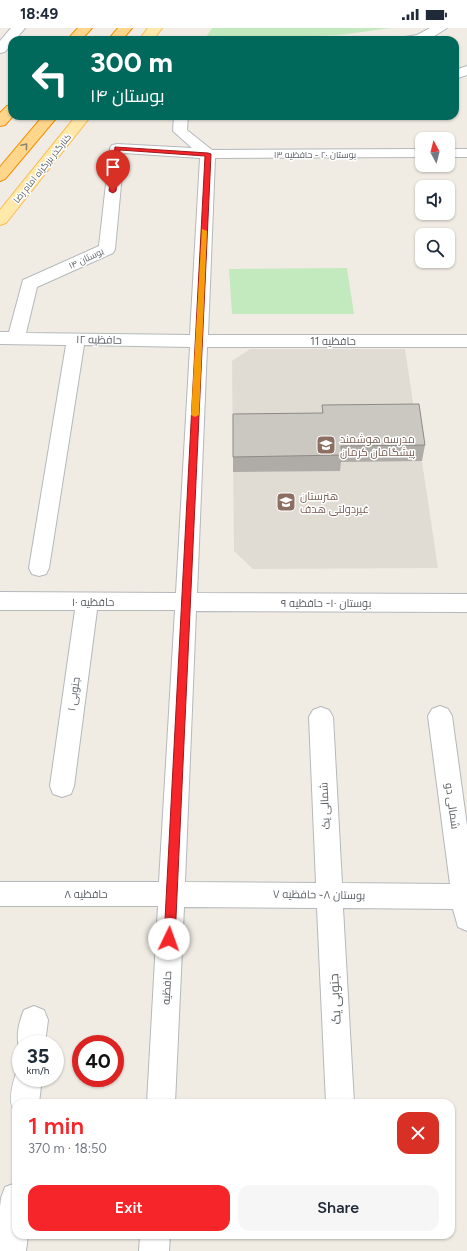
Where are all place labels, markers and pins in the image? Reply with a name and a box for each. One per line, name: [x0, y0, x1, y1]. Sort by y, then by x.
pin: [96, 150, 130, 191]
place label: مدرسه هوشمند پیشگامان کرمان: [340, 433, 415, 459]
school or university icon: مدرسه هوشمند پیشگامان کرمان: [315, 434, 337, 456]
place label: هنرستان غیردولتی هدف: [300, 490, 369, 516]
school or university icon: هنرستان غیردولتی هدف: [275, 491, 297, 513]

